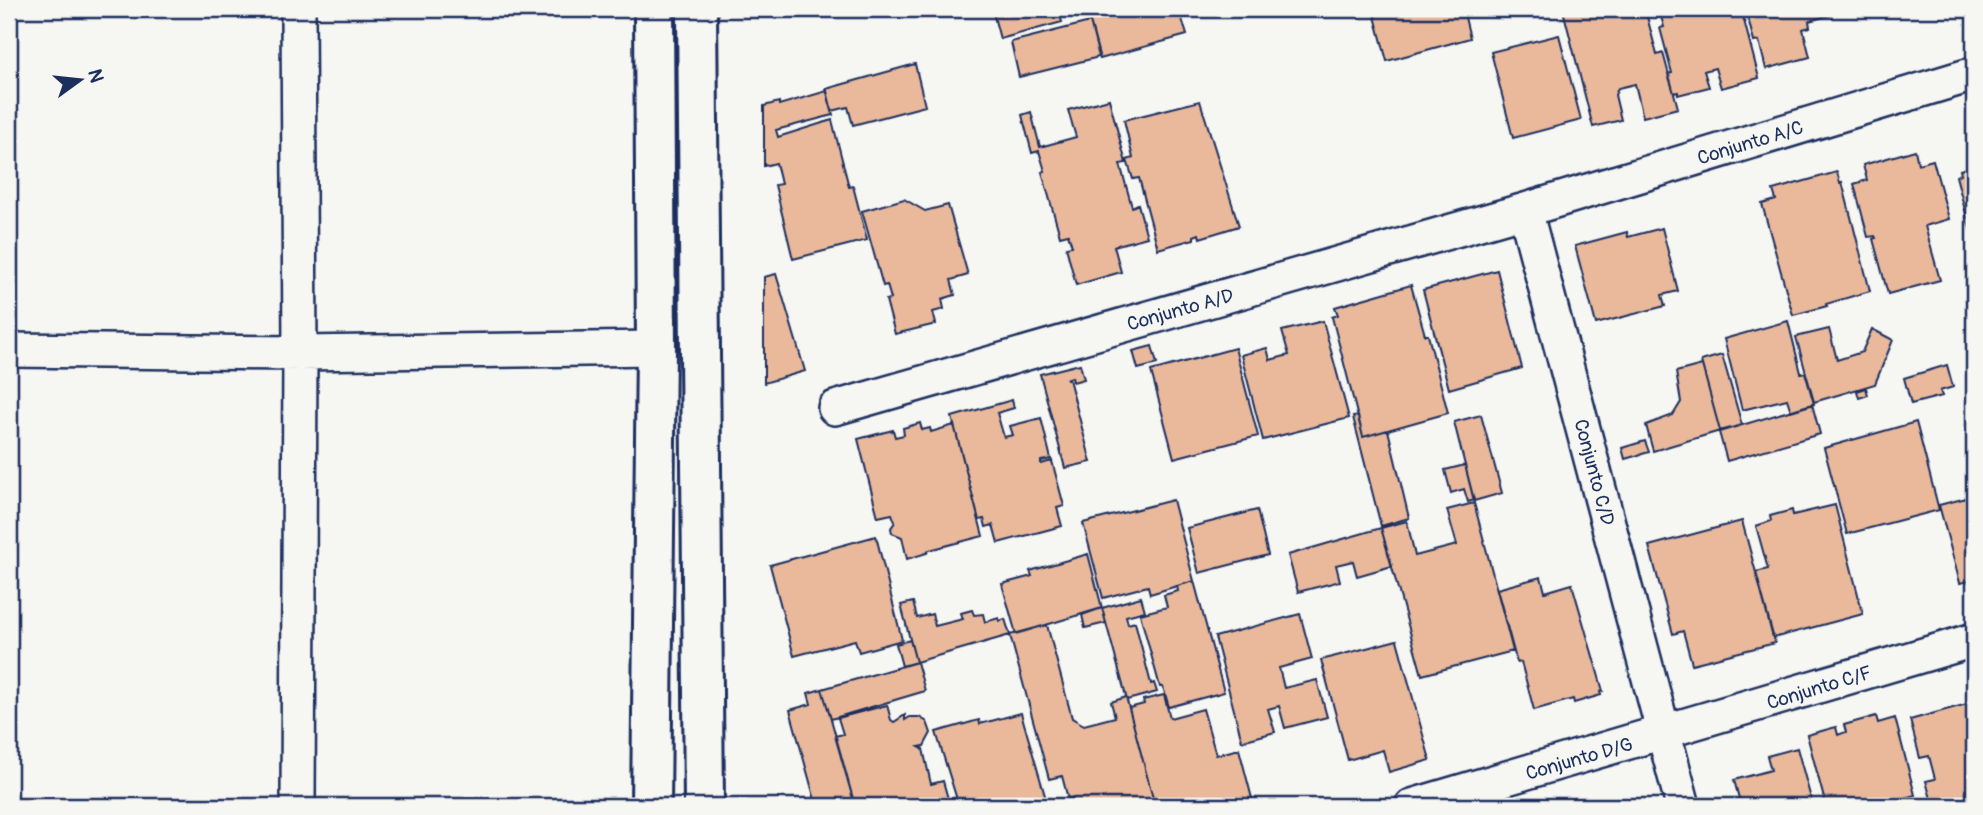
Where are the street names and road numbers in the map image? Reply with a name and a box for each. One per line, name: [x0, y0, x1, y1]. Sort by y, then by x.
street label: Conjunto A/C: [1694, 115, 1806, 170]
street label: Conjunto A/D: [1124, 283, 1236, 337]
street label: Conjunto C/D: [1568, 416, 1620, 528]
street label: Conjunto C/F: [1764, 661, 1875, 715]
street label: Conjunto D/G: [1523, 732, 1635, 786]

